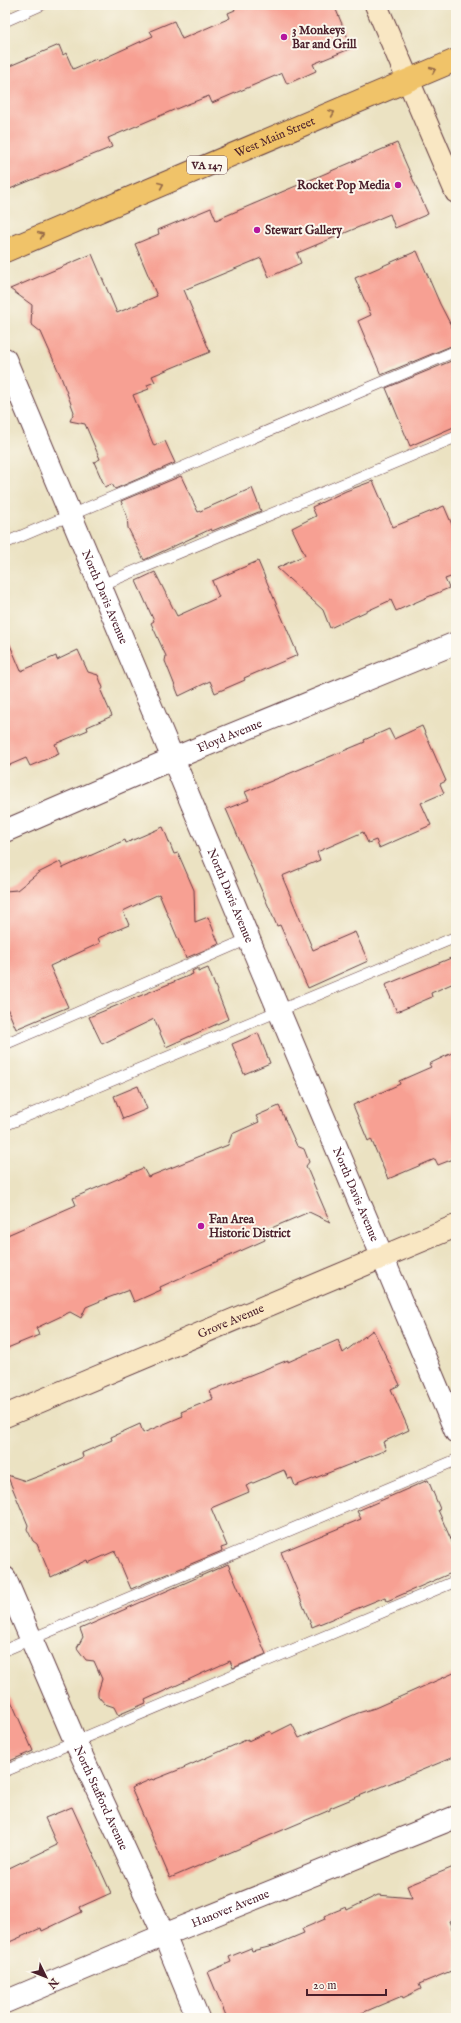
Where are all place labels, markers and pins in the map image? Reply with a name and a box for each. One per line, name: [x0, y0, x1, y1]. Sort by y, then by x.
place label: 3 Monkeys Bar and Grill: [292, 23, 357, 52]
marker: 3 Monkeys Bar and Grill: [279, 32, 289, 42]
place label: Rocket Pop Media: [297, 178, 391, 194]
marker: Rocket Pop Media: [393, 180, 403, 190]
place label: Stewart Gallery: [265, 223, 343, 239]
marker: Stewart Gallery: [252, 225, 262, 235]
place label: Fan Area Historic District: [209, 1212, 291, 1241]
marker: Fan Area Historic District: [196, 1221, 206, 1231]

